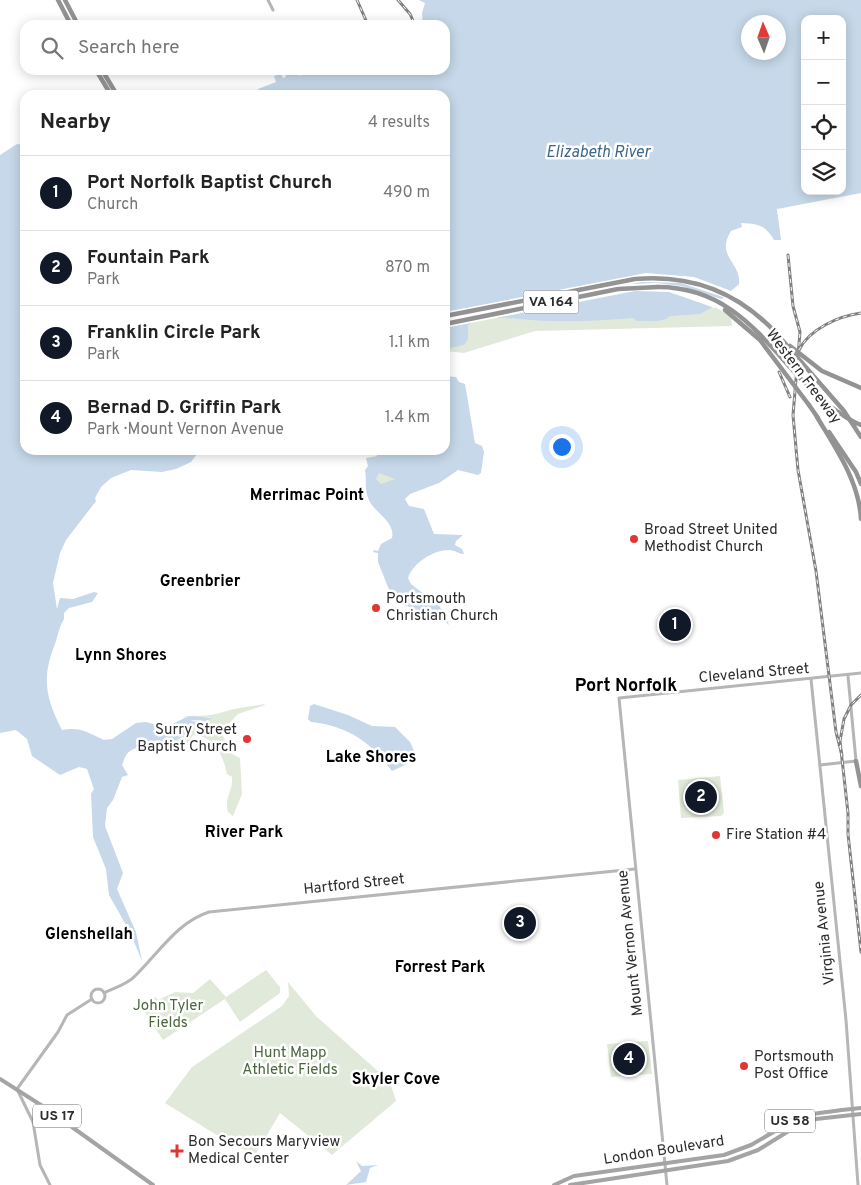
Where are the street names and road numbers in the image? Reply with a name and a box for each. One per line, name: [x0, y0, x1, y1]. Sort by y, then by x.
road number: VA 164: [524, 290, 578, 314]
street label: Western Freeway: [761, 326, 845, 428]
street label: Cleveland Street: [698, 660, 810, 688]
street label: Mount Vernon Avenue: [614, 869, 648, 1017]
street label: Hartford Street: [303, 870, 405, 900]
street label: Virginia Avenue: [810, 880, 840, 986]
road number: US 17: [33, 1104, 81, 1128]
road number: US 58: [765, 1110, 815, 1132]
street label: London Boulevard: [602, 1132, 726, 1170]

